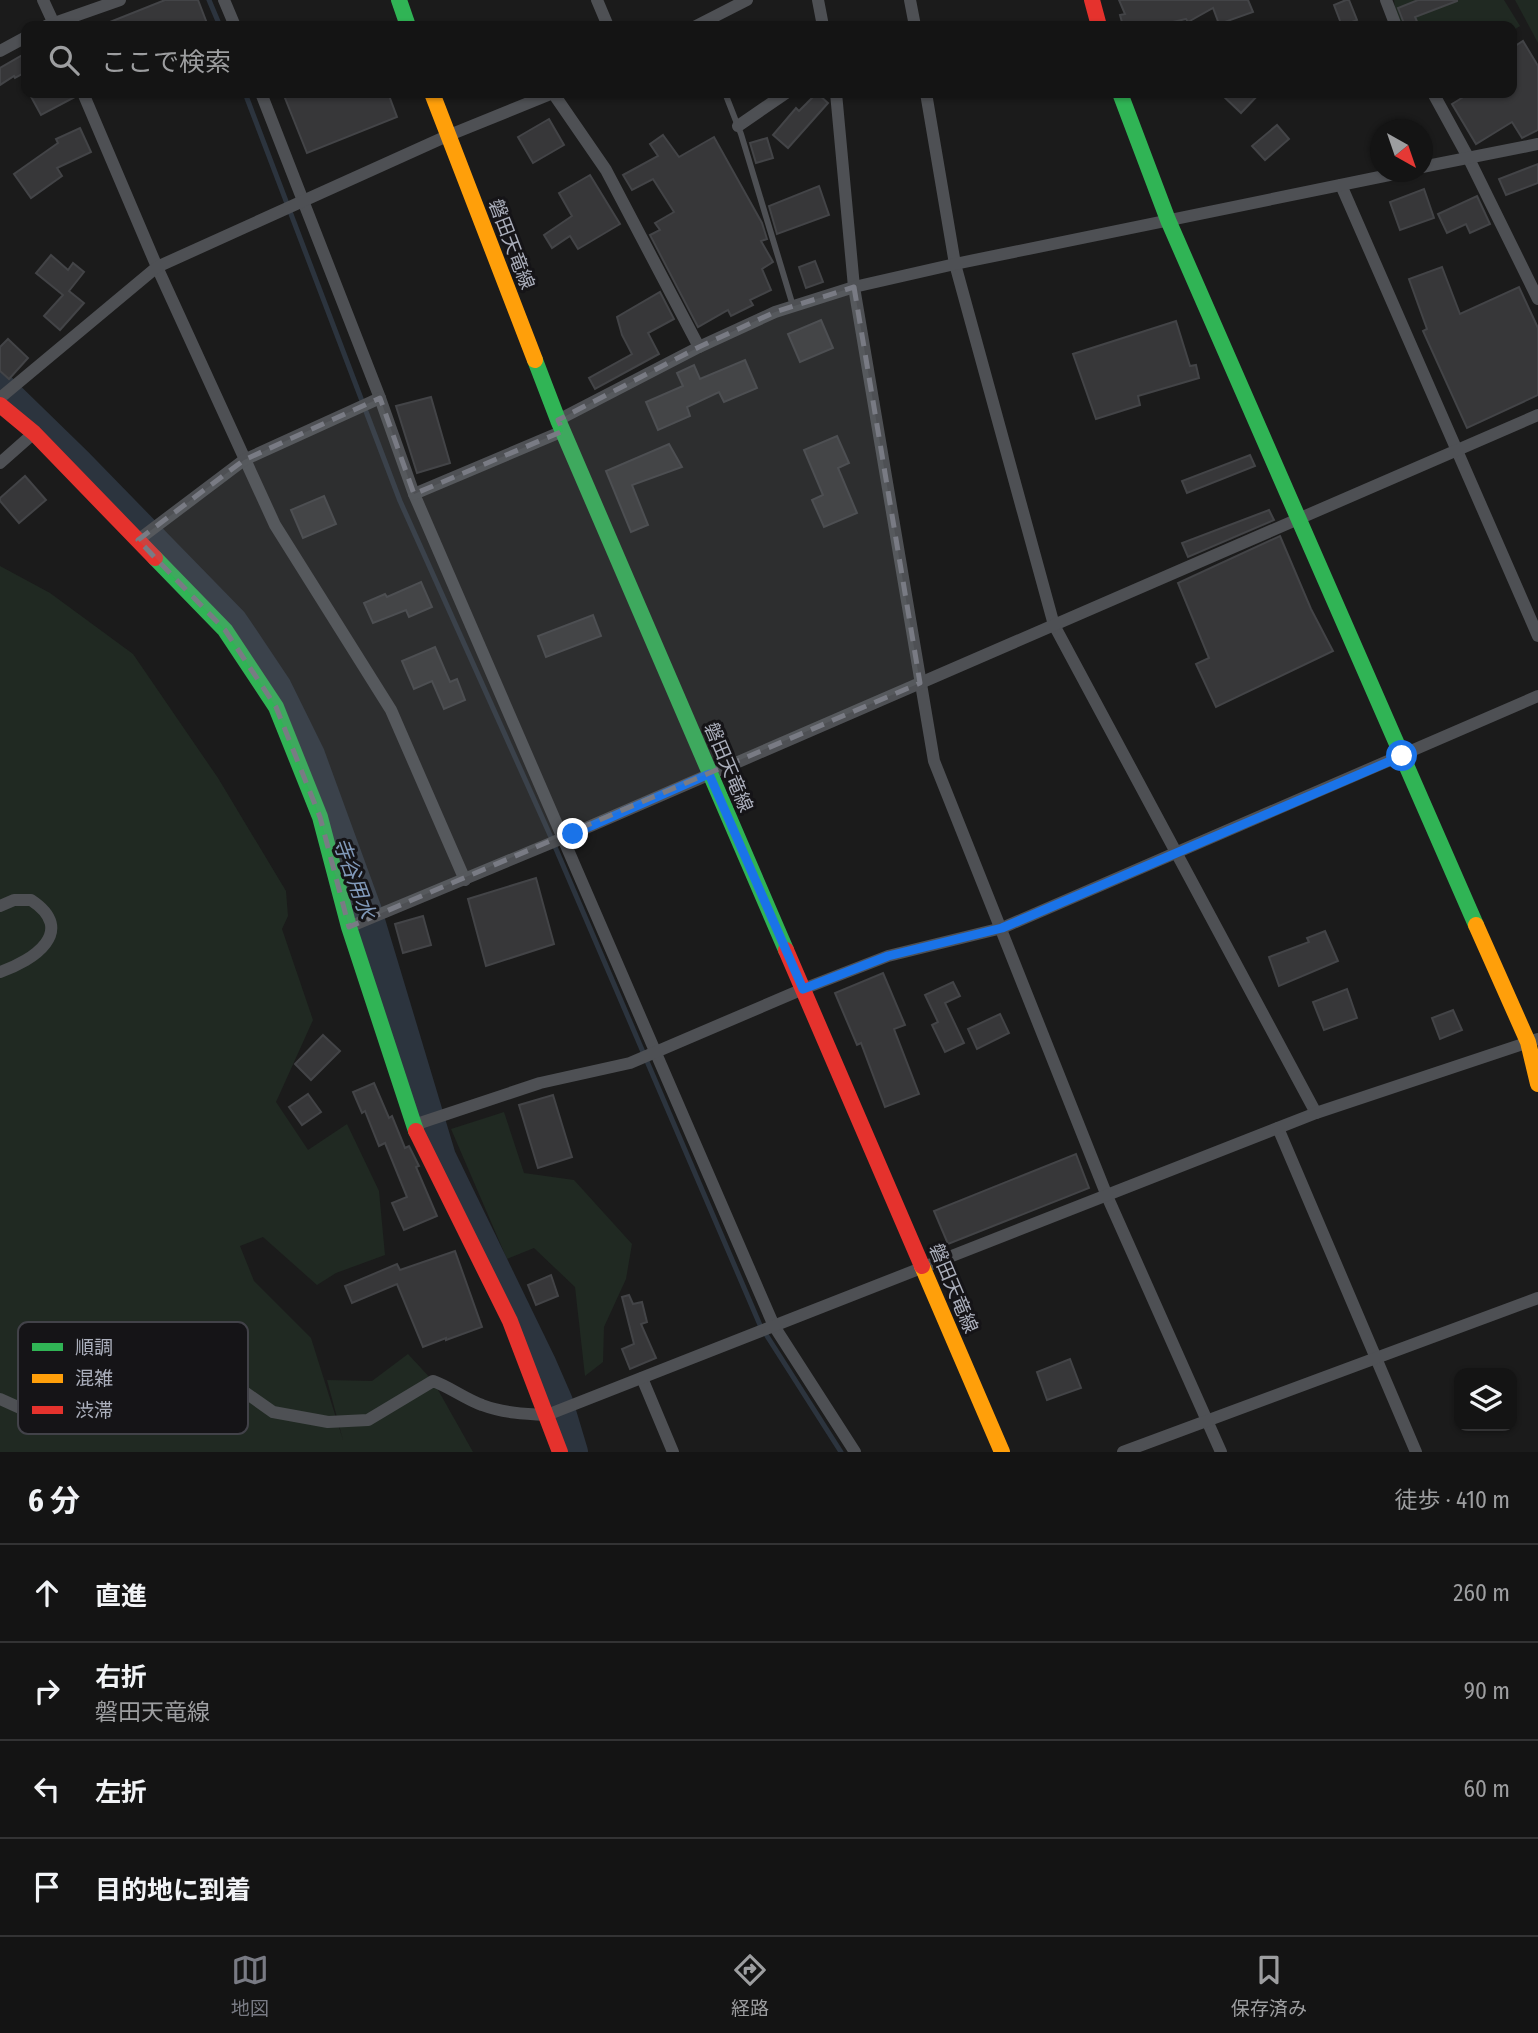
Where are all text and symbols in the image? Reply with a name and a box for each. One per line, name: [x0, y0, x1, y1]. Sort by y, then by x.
search box: [21, 21, 1517, 98]
icon: search: [45, 41, 83, 79]
text: ここで検索: [101, 47, 231, 78]
north arrow: [1370, 119, 1433, 182]
street label: 磐田天竜線: [484, 196, 539, 293]
street label: 磐田天竜線: [699, 719, 758, 815]
route start: [1386, 740, 1417, 771]
route end: [557, 818, 588, 849]
water label: 寺谷用水: [327, 834, 381, 924]
street label: 磐田天竜線: [924, 1240, 983, 1336]
legend: [18, 1322, 248, 1434]
text: 順調: [75, 1336, 113, 1359]
text: 混雑: [75, 1367, 113, 1390]
map controls: [1454, 1368, 1517, 1431]
button: layers: [1454, 1368, 1517, 1431]
text: 渋滞: [75, 1399, 113, 1422]
text: 6 分: [28, 1483, 80, 1519]
text: 徒歩 · 410 m: [1394, 1486, 1510, 1514]
icon: ahead: [28, 1574, 66, 1612]
text: 260 m: [1453, 1579, 1510, 1607]
text: 直進: [95, 1581, 147, 1612]
text: 右折: [95, 1662, 147, 1693]
icon: right: [28, 1672, 66, 1710]
text: 90 m: [1464, 1677, 1510, 1705]
text: 磐田天竜線: [95, 1698, 210, 1726]
icon: left: [28, 1770, 66, 1808]
text: 60 m: [1464, 1775, 1510, 1803]
text: 左折: [95, 1777, 147, 1808]
icon: arrive: [28, 1868, 66, 1906]
text: 目的地に到着: [95, 1875, 251, 1906]
tab: 地図: [231, 1951, 269, 2020]
tab: 経路: [731, 1951, 769, 2020]
tab: 保存済み: [1231, 1951, 1307, 2020]

